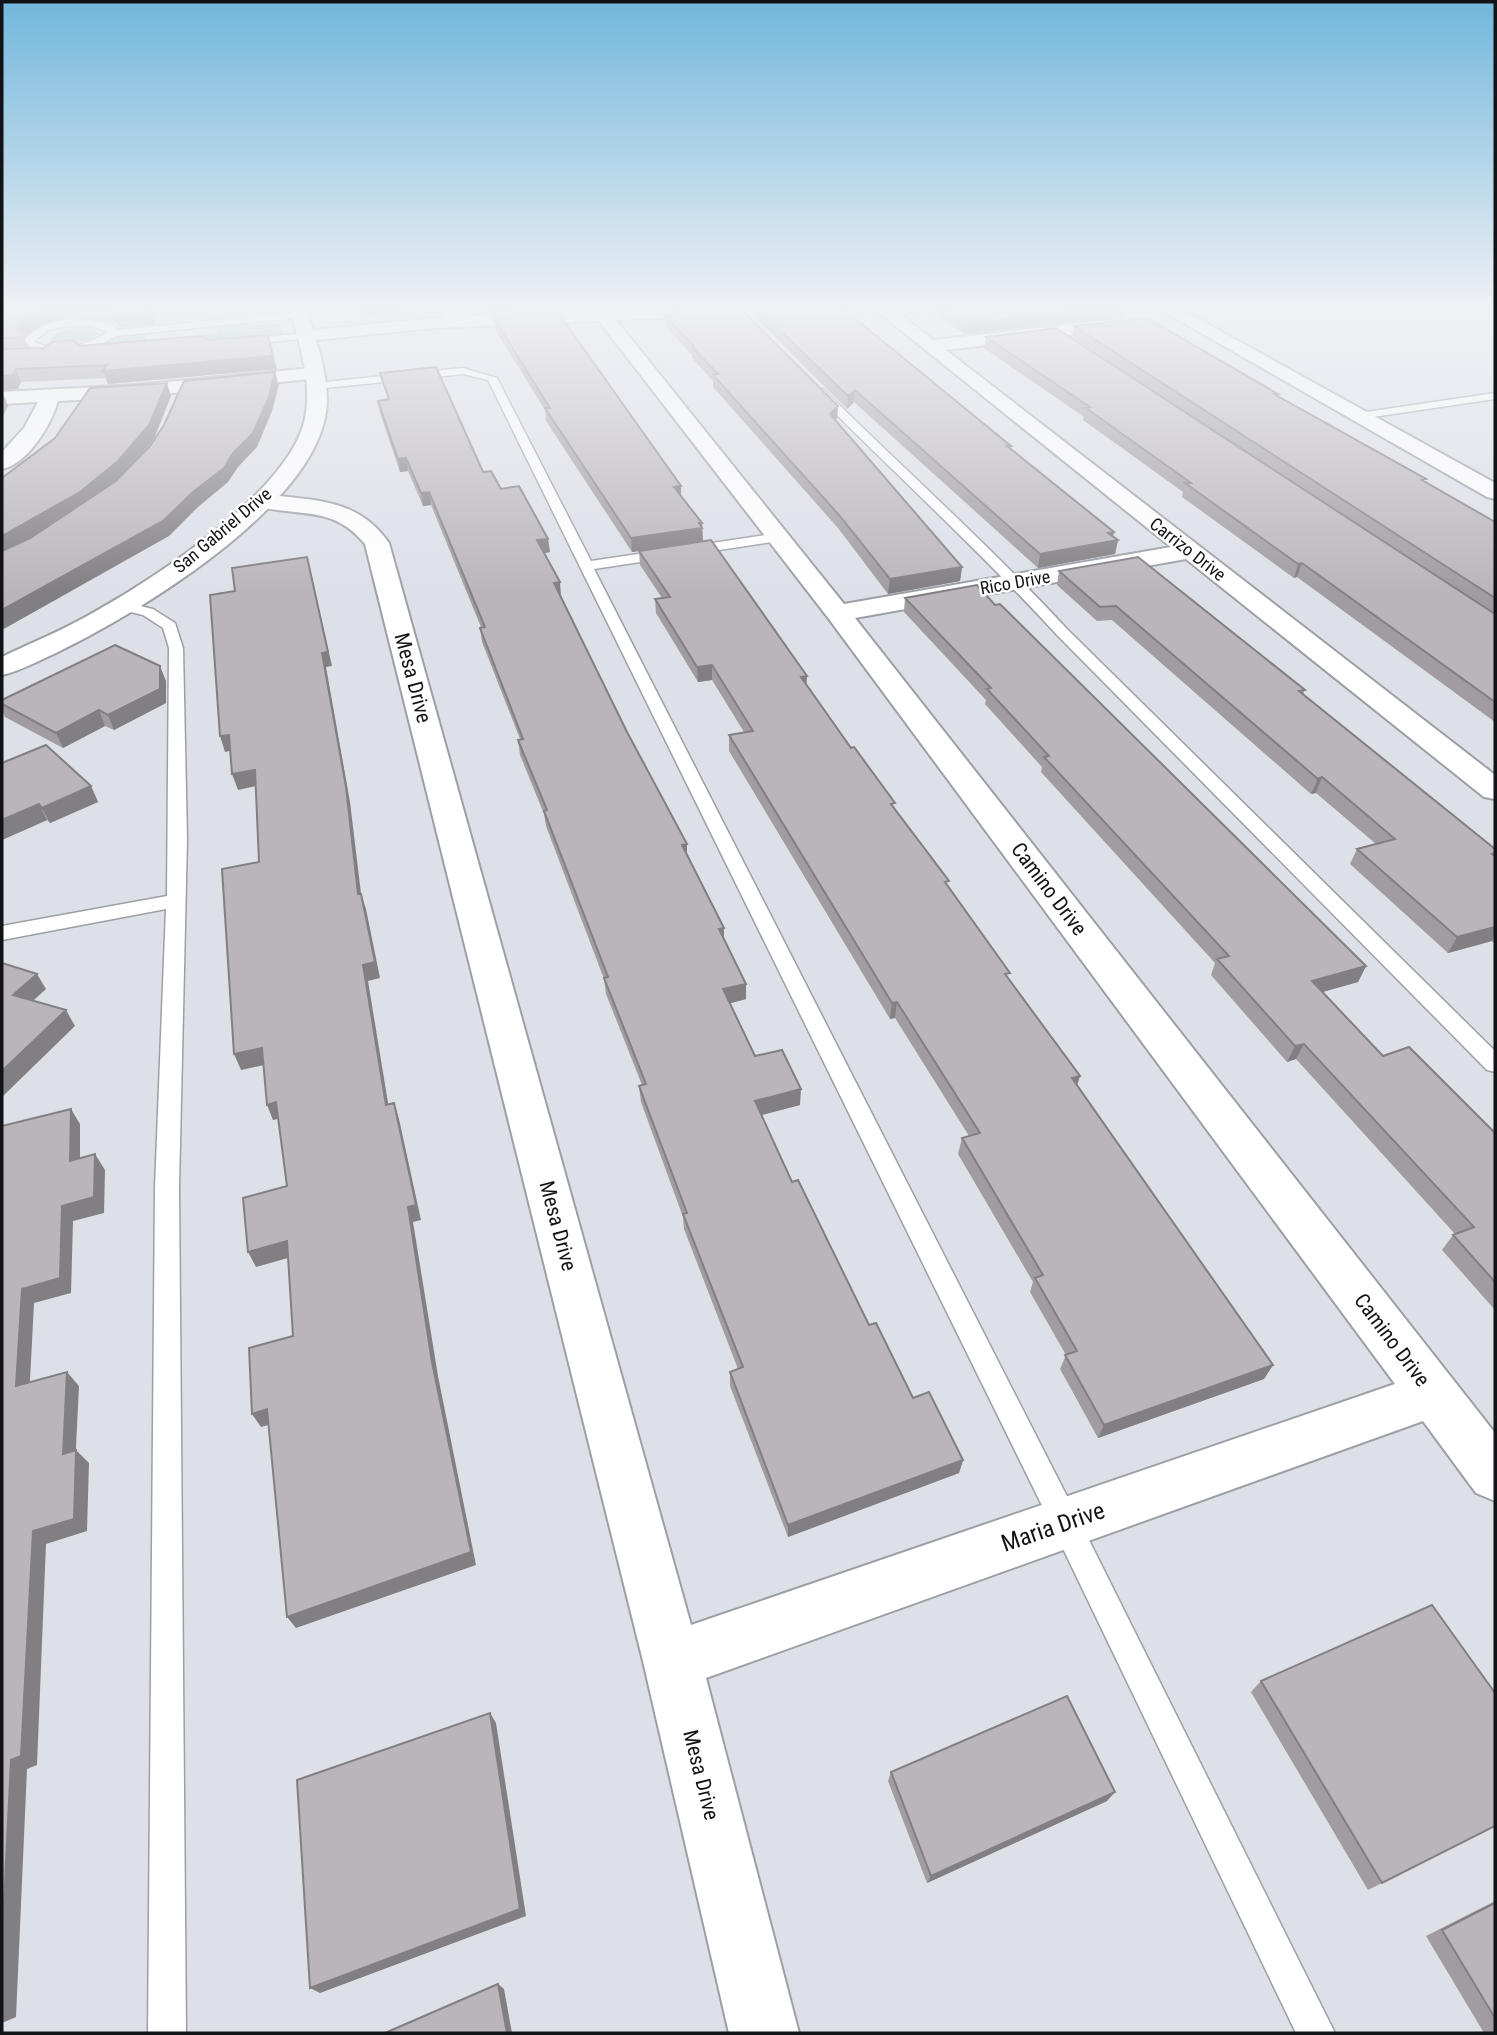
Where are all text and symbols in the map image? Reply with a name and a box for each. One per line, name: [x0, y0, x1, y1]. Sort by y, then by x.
street label: San Gabriel Drive: [169, 483, 275, 577]
street label: Carrizo Drive: [1146, 513, 1230, 585]
street label: Rico Drive: [978, 565, 1052, 599]
street label: Mesa Drive: [389, 630, 437, 726]
street label: Camino Drive: [1006, 838, 1092, 940]
street label: Mesa Drive: [534, 1178, 582, 1274]
street label: Camino Drive: [1349, 1289, 1435, 1391]
street label: Maria Drive: [998, 1496, 1108, 1558]
street label: Mesa Drive: [678, 1727, 724, 1823]

